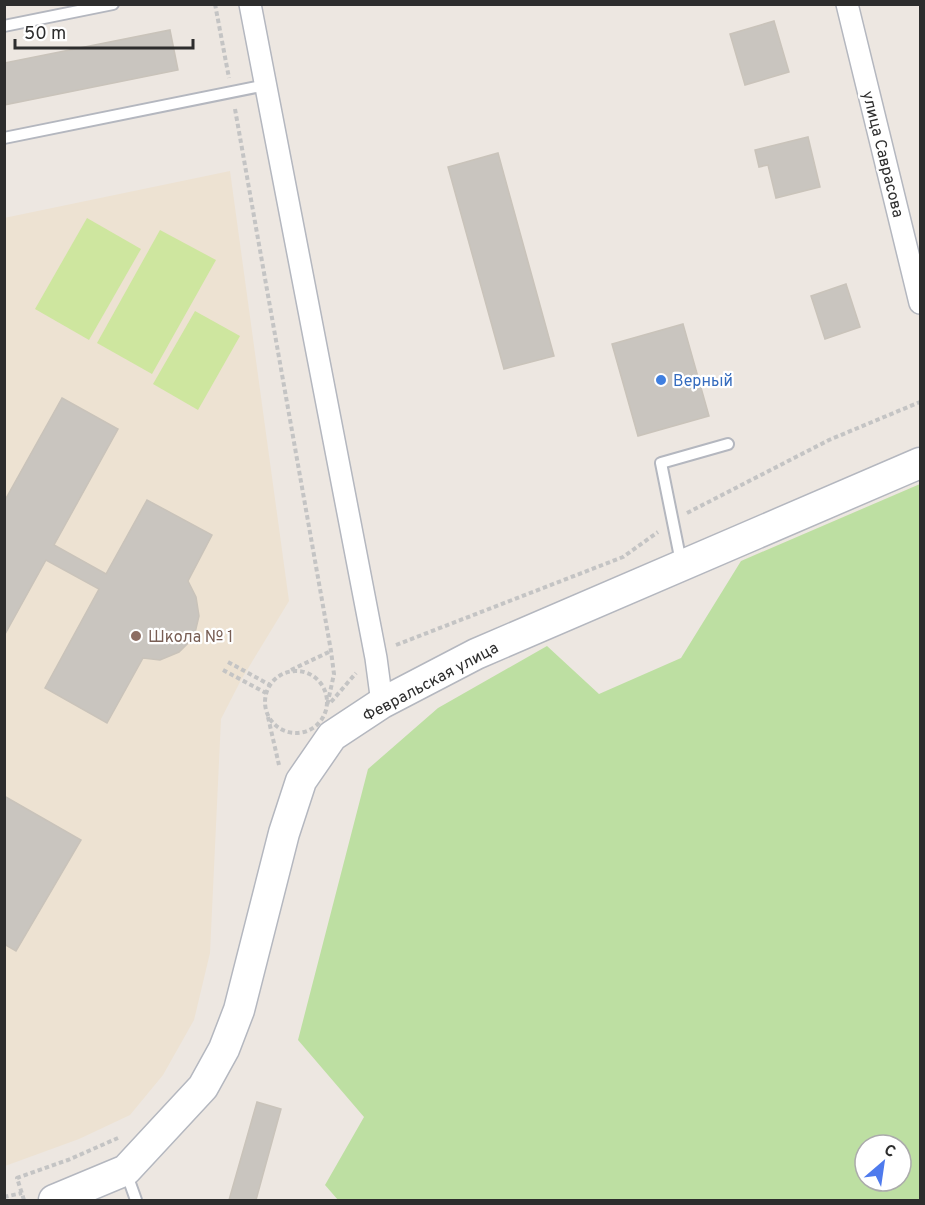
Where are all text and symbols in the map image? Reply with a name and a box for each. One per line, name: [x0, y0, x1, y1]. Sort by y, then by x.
scale bar: [15, 12, 194, 50]
text: 50 m: [24, 23, 66, 46]
street label: улица Саврасова: [857, 89, 907, 220]
place label: Верный: [673, 372, 733, 392]
marker: Верный: [654, 373, 668, 387]
place label: Школа № 1: [148, 628, 233, 648]
marker: Школа № 1: [129, 629, 143, 643]
street label: Февральская улица: [360, 639, 502, 727]
north arrow: [853, 1133, 913, 1193]
text: С: [880, 1140, 899, 1163]

